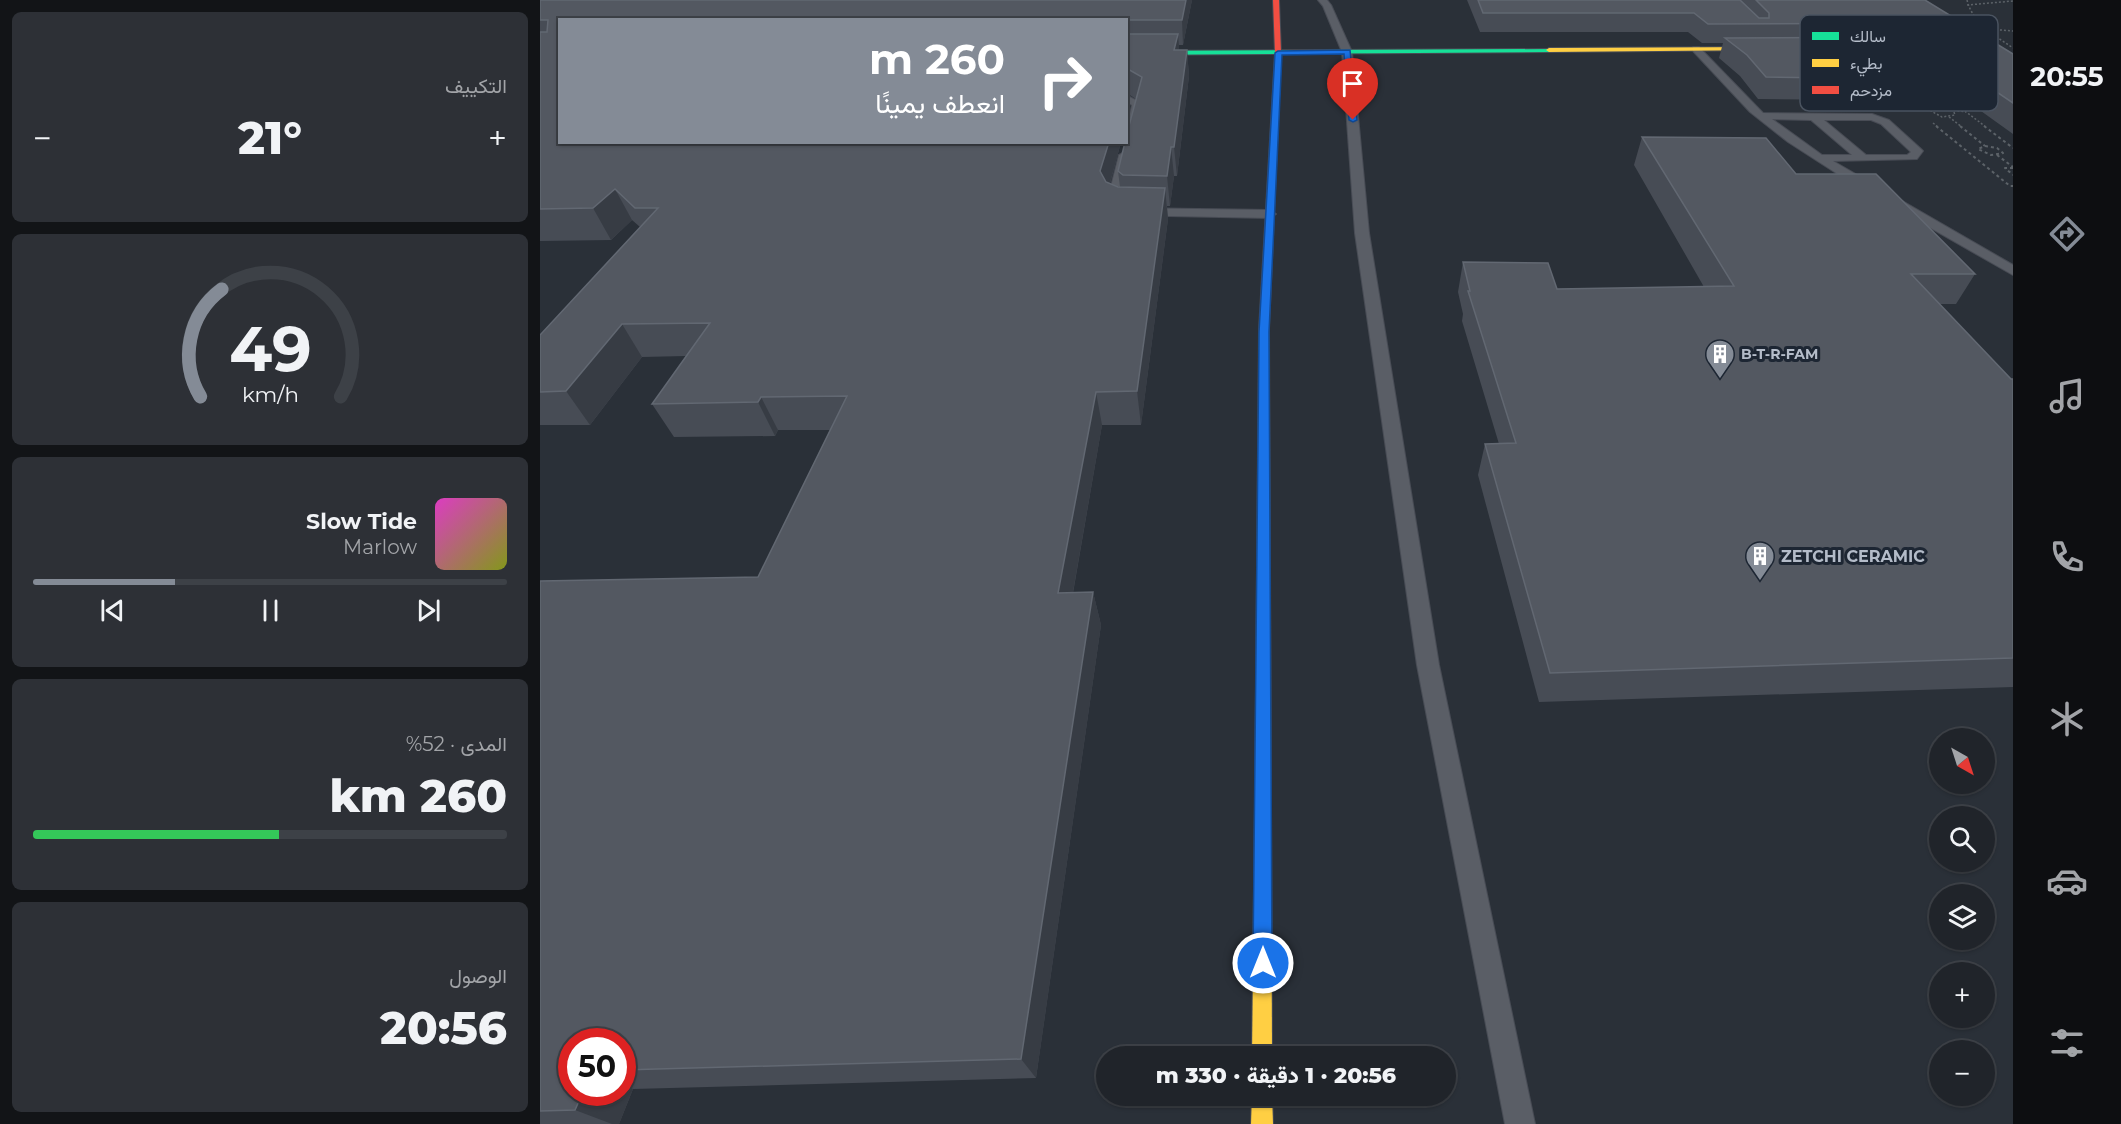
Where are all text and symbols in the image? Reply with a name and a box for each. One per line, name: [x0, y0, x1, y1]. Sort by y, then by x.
legend: [1800, 15, 1998, 111]
text: سالك: [1850, 27, 1886, 46]
text: 260 m: [869, 33, 1005, 85]
icon: right: [1026, 42, 1104, 120]
text: بطيء: [1850, 54, 1882, 77]
pin: [1327, 58, 1378, 120]
text: 20:55: [2030, 60, 2104, 93]
icon: arrive: [1336, 67, 1369, 100]
text: التكييف: [445, 74, 507, 98]
text: مزدحم: [1850, 81, 1892, 101]
text: انعطف يمينًا: [875, 87, 1005, 120]
text: 21°: [238, 110, 302, 165]
text: −: [33, 118, 52, 158]
text: +: [488, 118, 507, 158]
icon: directions: [2046, 213, 2088, 255]
text: 49: [229, 311, 311, 387]
building icon: B-T-R-FAM: [1704, 338, 1736, 380]
place label: B-T-R-FAM: [1741, 345, 1818, 363]
icon: music: [2046, 375, 2088, 417]
text: km/h: [241, 381, 299, 407]
text: Slow Tide: [306, 508, 417, 535]
text: Marlow: [343, 535, 417, 559]
icon: phone: [2046, 536, 2088, 578]
building icon: ZETCHI CERAMIC: [1744, 540, 1776, 582]
place label: ZETCHI CERAMIC: [1781, 547, 1925, 566]
icon: previous: [96, 594, 129, 627]
icon: pause: [254, 594, 287, 627]
icon: next: [412, 594, 445, 627]
icon: climate: [2046, 698, 2088, 740]
north arrow: [1929, 728, 1995, 794]
map controls: [1929, 728, 1995, 1106]
text: المدى · 52%: [406, 732, 507, 756]
text: 260 km: [329, 768, 507, 823]
button: search: [1929, 806, 1995, 872]
icon: car: [2046, 860, 2088, 902]
button: layers: [1929, 884, 1995, 950]
position arrow: [1231, 931, 1295, 995]
button: +: [1929, 962, 1995, 1028]
text: الوصول: [449, 964, 507, 988]
text: 20:56: [380, 1000, 507, 1055]
icon: filters: [2046, 1022, 2088, 1064]
speed limit sign: 50: [558, 1028, 636, 1106]
button: −: [1929, 1040, 1995, 1106]
text: 20:56 · 1 دقيقة · 330 m: [1156, 1062, 1396, 1089]

